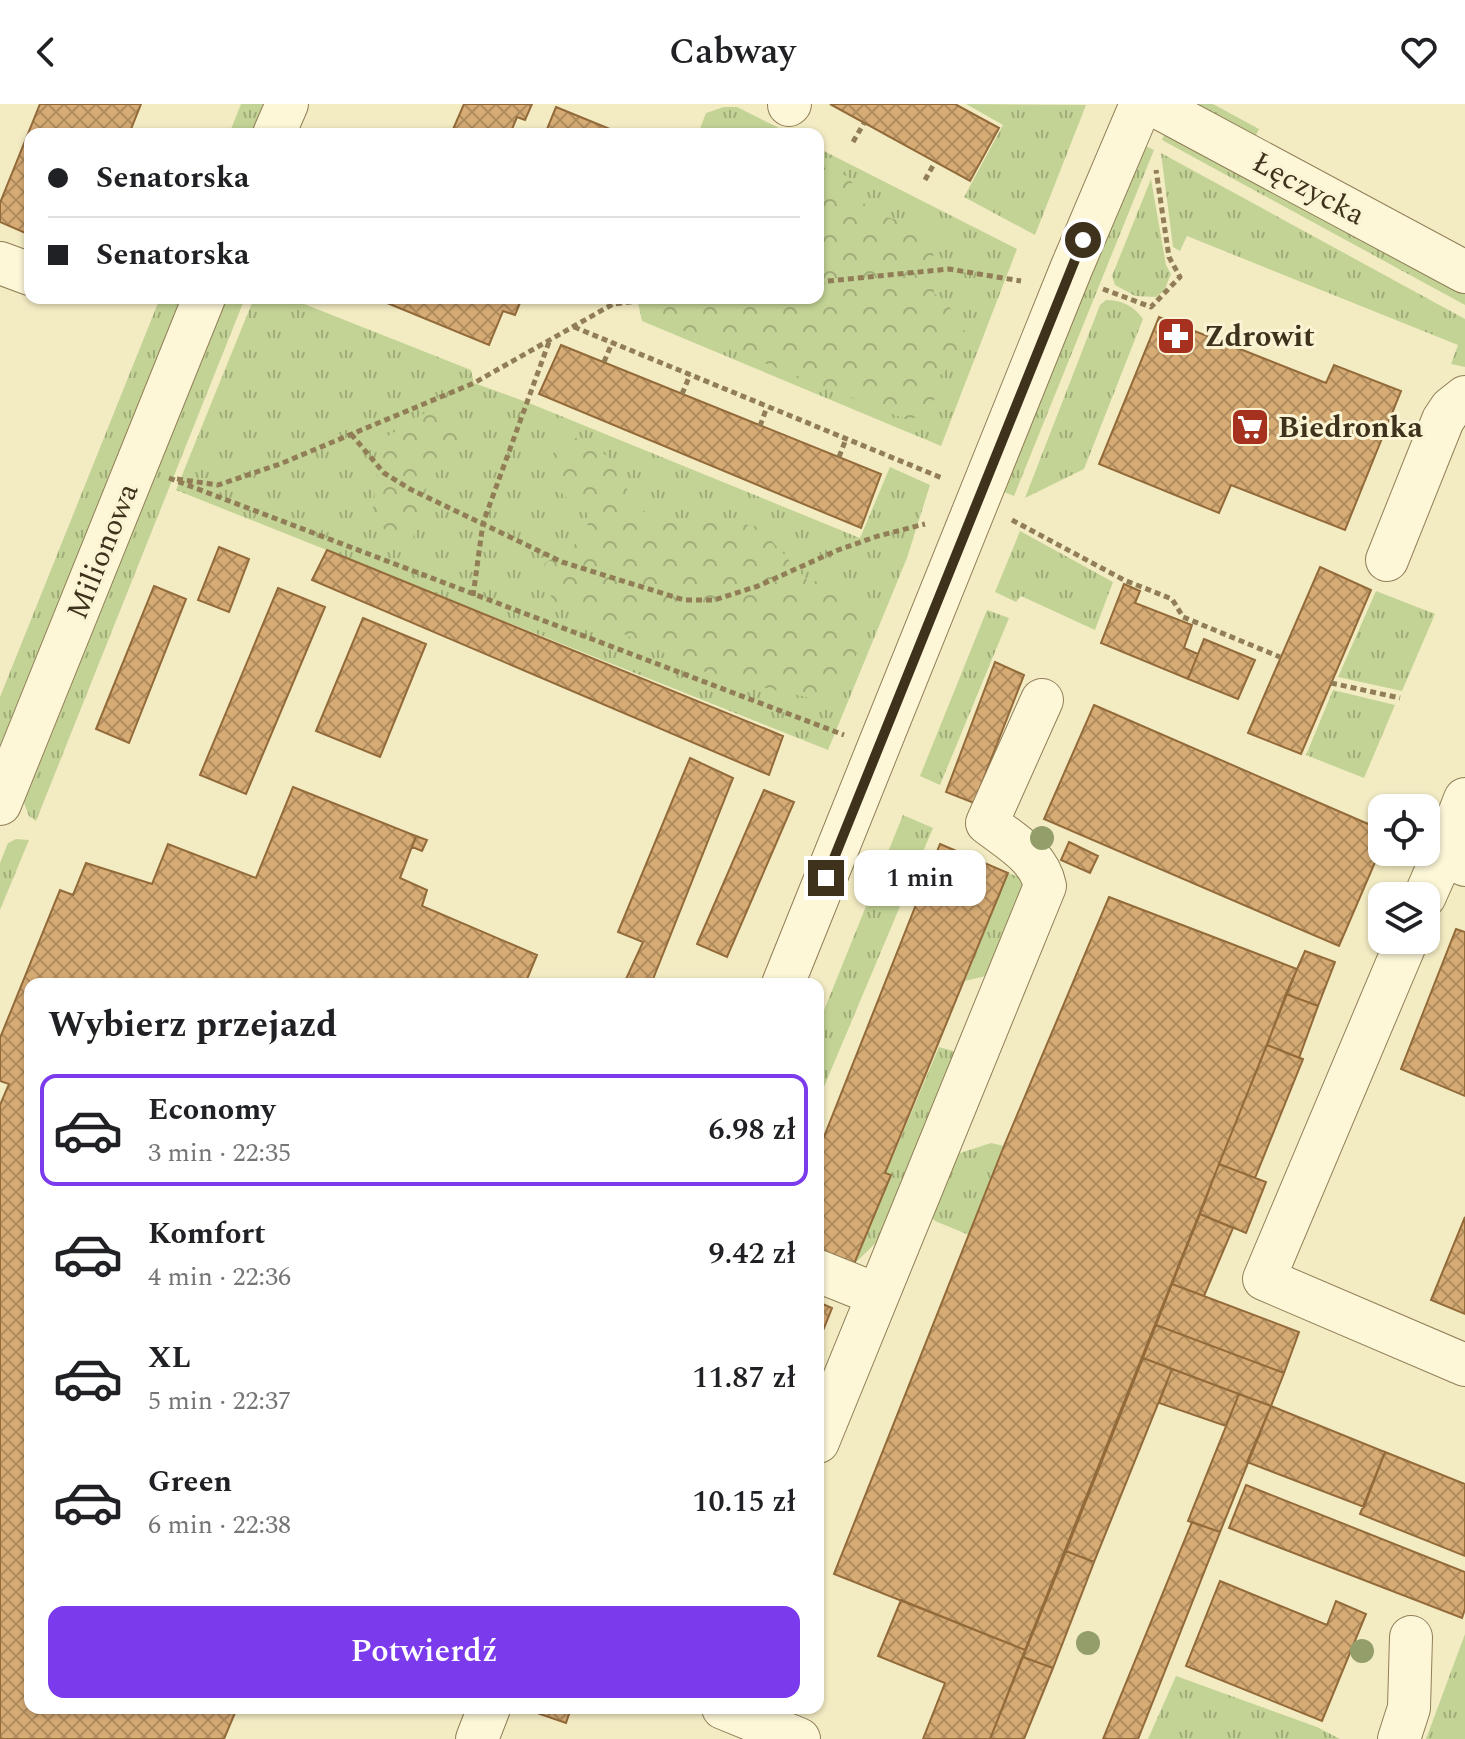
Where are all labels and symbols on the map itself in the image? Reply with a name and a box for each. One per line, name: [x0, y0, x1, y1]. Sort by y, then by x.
street label: Łęczycka: [1244, 140, 1373, 238]
route start: [1065, 222, 1101, 258]
place label: Zdrowit: [1204, 314, 1315, 360]
pharmacy icon: Zdrowit: [1155, 315, 1197, 357]
place label: Biedronka: [1278, 405, 1424, 451]
supermarket icon: Biedronka: [1229, 406, 1271, 448]
street label: Milionowa: [55, 476, 151, 627]
callout: 1 min: [854, 850, 986, 906]
route end: [808, 860, 844, 896]

